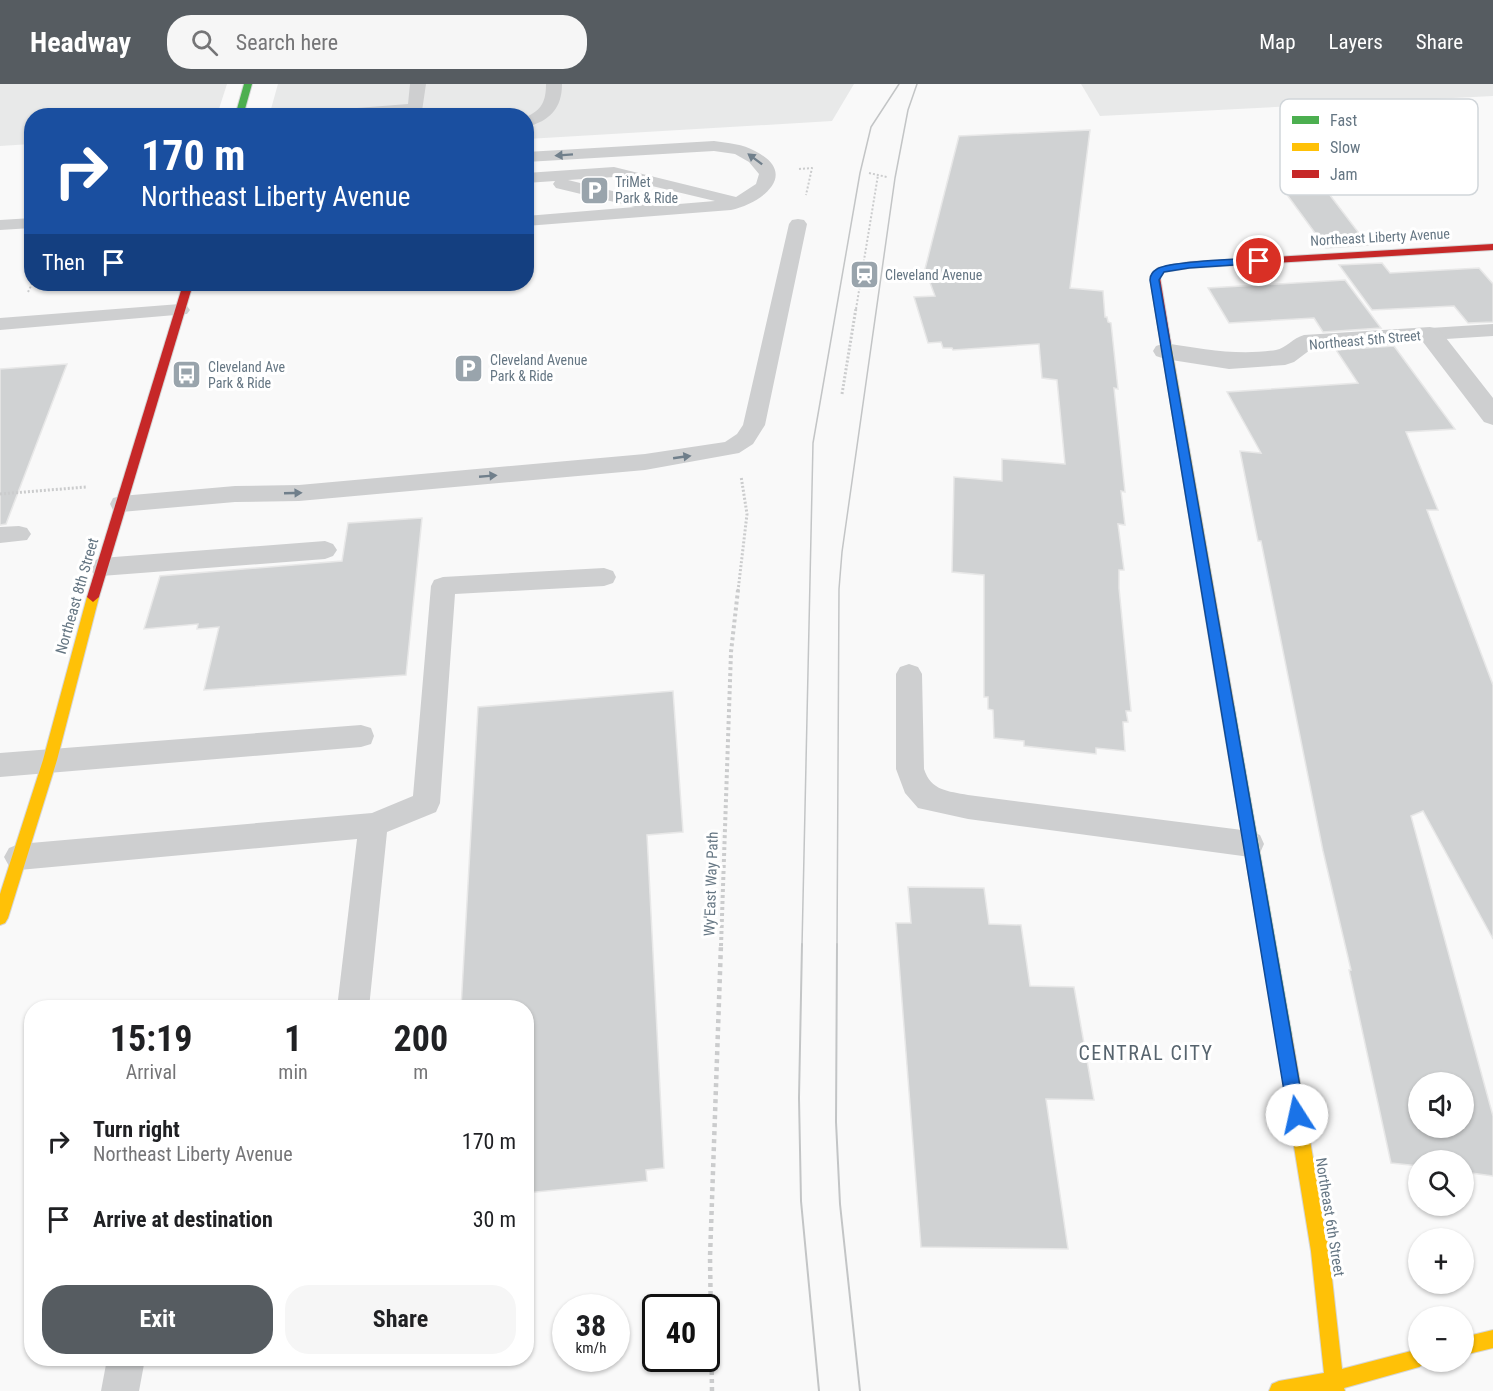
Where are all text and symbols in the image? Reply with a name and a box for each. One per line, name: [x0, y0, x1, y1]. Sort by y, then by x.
search box: [167, 15, 587, 69]
text: Headway: [30, 26, 131, 59]
icon: search: [188, 26, 221, 59]
text: Search here: [236, 30, 338, 55]
text: Map: [1259, 30, 1296, 54]
text: Layers: [1329, 30, 1383, 54]
text: Share: [1416, 30, 1463, 54]
legend: [1280, 99, 1478, 195]
text: Fast: [1330, 111, 1357, 130]
text: 170 m: [141, 131, 246, 180]
icon: right: [42, 132, 120, 210]
text: Slow: [1330, 138, 1360, 157]
one-way arrow: [554, 150, 573, 159]
one-way arrow: [747, 153, 763, 166]
text: Jam: [1330, 165, 1357, 184]
parking icon: TriMet Park & Ride: [578, 174, 610, 206]
place label: TriMet Park & Ride: [615, 174, 679, 206]
text: Northeast Liberty Avenue: [141, 181, 410, 213]
street label: Northeast Liberty Avenue: [1310, 225, 1451, 249]
pin: [1233, 235, 1284, 286]
icon: arrive: [1242, 244, 1275, 277]
icon: arrive: [97, 246, 130, 279]
text: Then: [42, 250, 85, 275]
station icon: Cleveland Avenue: [848, 259, 880, 291]
place label: Cleveland Avenue: [885, 267, 983, 283]
street label: Northeast 5th Street: [1308, 327, 1422, 353]
parking icon: Cleveland Avenue Park & Ride: [453, 352, 485, 384]
place label: Cleveland Avenue Park & Ride: [490, 352, 588, 384]
bus stop icon: Cleveland Ave Park & Ride: [171, 359, 203, 391]
place label: Cleveland Ave Park & Ride: [208, 359, 286, 391]
one-way arrow: [672, 453, 691, 462]
one-way arrow: [478, 471, 497, 481]
one-way arrow: [284, 488, 303, 497]
street label: Northeast 8th Street: [52, 536, 102, 656]
street label: Wy'East Way Path: [700, 831, 722, 937]
text: 15:19: [110, 1018, 192, 1060]
text: 1: [284, 1018, 302, 1060]
text: 200: [394, 1018, 448, 1060]
district label: CENTRAL CITY: [1078, 1041, 1214, 1065]
text: Arrival: [126, 1060, 177, 1084]
text: min: [278, 1060, 308, 1084]
text: m: [413, 1060, 428, 1084]
map controls: [1408, 1072, 1474, 1372]
button: sound: [1408, 1072, 1474, 1138]
position arrow: [1265, 1083, 1329, 1147]
text: Turn right: [93, 1117, 180, 1142]
icon: right: [42, 1125, 75, 1158]
text: 170 m: [462, 1129, 516, 1154]
text: Northeast Liberty Avenue: [93, 1142, 293, 1166]
button: search: [1408, 1150, 1474, 1216]
street label: Northeast 6th Street: [1312, 1156, 1348, 1278]
icon: arrive: [42, 1203, 75, 1236]
text: Arrive at destination: [93, 1207, 273, 1232]
text: 30 m: [473, 1207, 516, 1232]
button: +: [1408, 1228, 1474, 1294]
button: Exit: [42, 1285, 273, 1354]
button: Share: [285, 1285, 516, 1354]
speed limit sign: 40: [642, 1294, 720, 1372]
button: −: [1408, 1306, 1474, 1372]
text: 38: [576, 1308, 606, 1343]
text: km/h: [576, 1339, 606, 1357]

